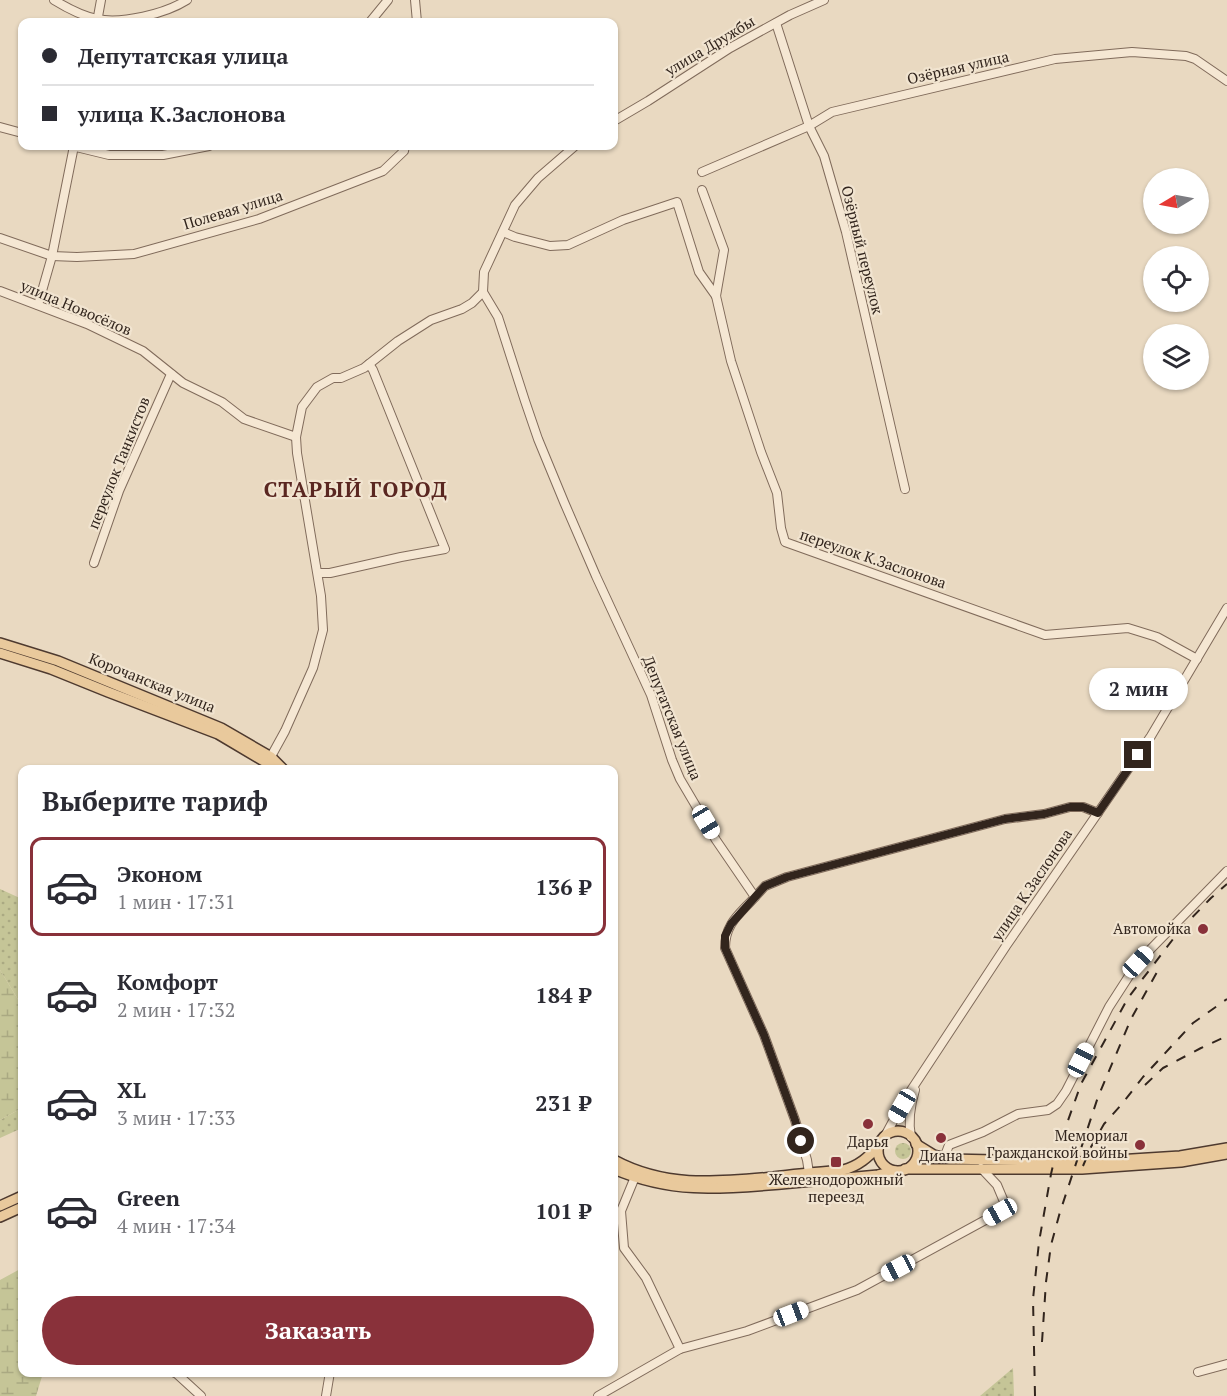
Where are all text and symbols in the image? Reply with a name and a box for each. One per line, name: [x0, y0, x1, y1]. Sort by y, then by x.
street label: улица Дружбы: [660, 10, 758, 80]
text: Депутатская улица: [78, 41, 288, 70]
street label: Озёрная улица: [905, 45, 1011, 88]
text: улица К.Заслонова: [78, 99, 286, 128]
north arrow: [1143, 168, 1209, 234]
map controls: [1143, 168, 1209, 390]
street label: Озёрный переулок: [837, 183, 889, 317]
street label: Полевая улица: [181, 184, 285, 234]
button: locate: [1143, 246, 1209, 312]
street label: улица Новосёлов: [17, 274, 135, 340]
button: layers: [1143, 324, 1209, 390]
street label: переулок Танкистов: [82, 393, 154, 532]
district label: СТАРЫЙ ГОРОД: [264, 475, 448, 503]
street label: переулок К.Заслонова: [797, 524, 950, 593]
street label: Корочанская улица: [86, 648, 219, 717]
street label: Депутатская улица: [639, 652, 707, 783]
callout: 2 мин: [1088, 668, 1188, 710]
text: 2 мин: [1109, 675, 1168, 702]
route end: [1124, 741, 1151, 768]
text: Выберите тариф: [42, 783, 268, 819]
car: [689, 802, 723, 842]
street label: улица К.Заслонова: [986, 824, 1076, 945]
text: Эконом: [117, 859, 202, 888]
icon: car: [45, 860, 99, 914]
text: 136 ₽: [535, 872, 591, 901]
text: 1 мин · 17:31: [117, 888, 235, 915]
place label: Автомойка: [1113, 918, 1191, 938]
marker: Автомойка: [1196, 922, 1210, 936]
car: [1119, 943, 1157, 981]
text: Комфорт: [117, 967, 218, 996]
icon: car: [45, 968, 99, 1022]
text: 184 ₽: [535, 980, 591, 1009]
text: 2 мин · 17:32: [117, 996, 235, 1023]
car: [1065, 1040, 1097, 1080]
text: XL: [117, 1075, 146, 1104]
icon: car: [45, 1076, 99, 1130]
car: [885, 1086, 919, 1126]
text: 231 ₽: [535, 1088, 591, 1117]
text: 3 мин · 17:33: [117, 1104, 235, 1131]
marker: Дарья: [861, 1117, 875, 1131]
place label: Мемориал Гражданской войны: [987, 1125, 1128, 1162]
route start: [787, 1127, 814, 1154]
place label: Дарья: [847, 1131, 889, 1151]
marker: Диана: [934, 1131, 948, 1145]
marker: Мемориал Гражданской войны: [1133, 1138, 1147, 1152]
place label: Диана: [919, 1145, 963, 1165]
marker: Железнодорожный переезд: [829, 1155, 843, 1169]
place label: Железнодорожный переезд: [769, 1169, 903, 1206]
text: Green: [117, 1183, 180, 1212]
icon: car: [45, 1184, 99, 1238]
car: [980, 1195, 1020, 1229]
text: 101 ₽: [535, 1196, 591, 1225]
text: 4 мин · 17:34: [117, 1212, 235, 1239]
car: [878, 1252, 918, 1284]
button: Заказать: [42, 1296, 594, 1365]
car: [771, 1299, 811, 1329]

